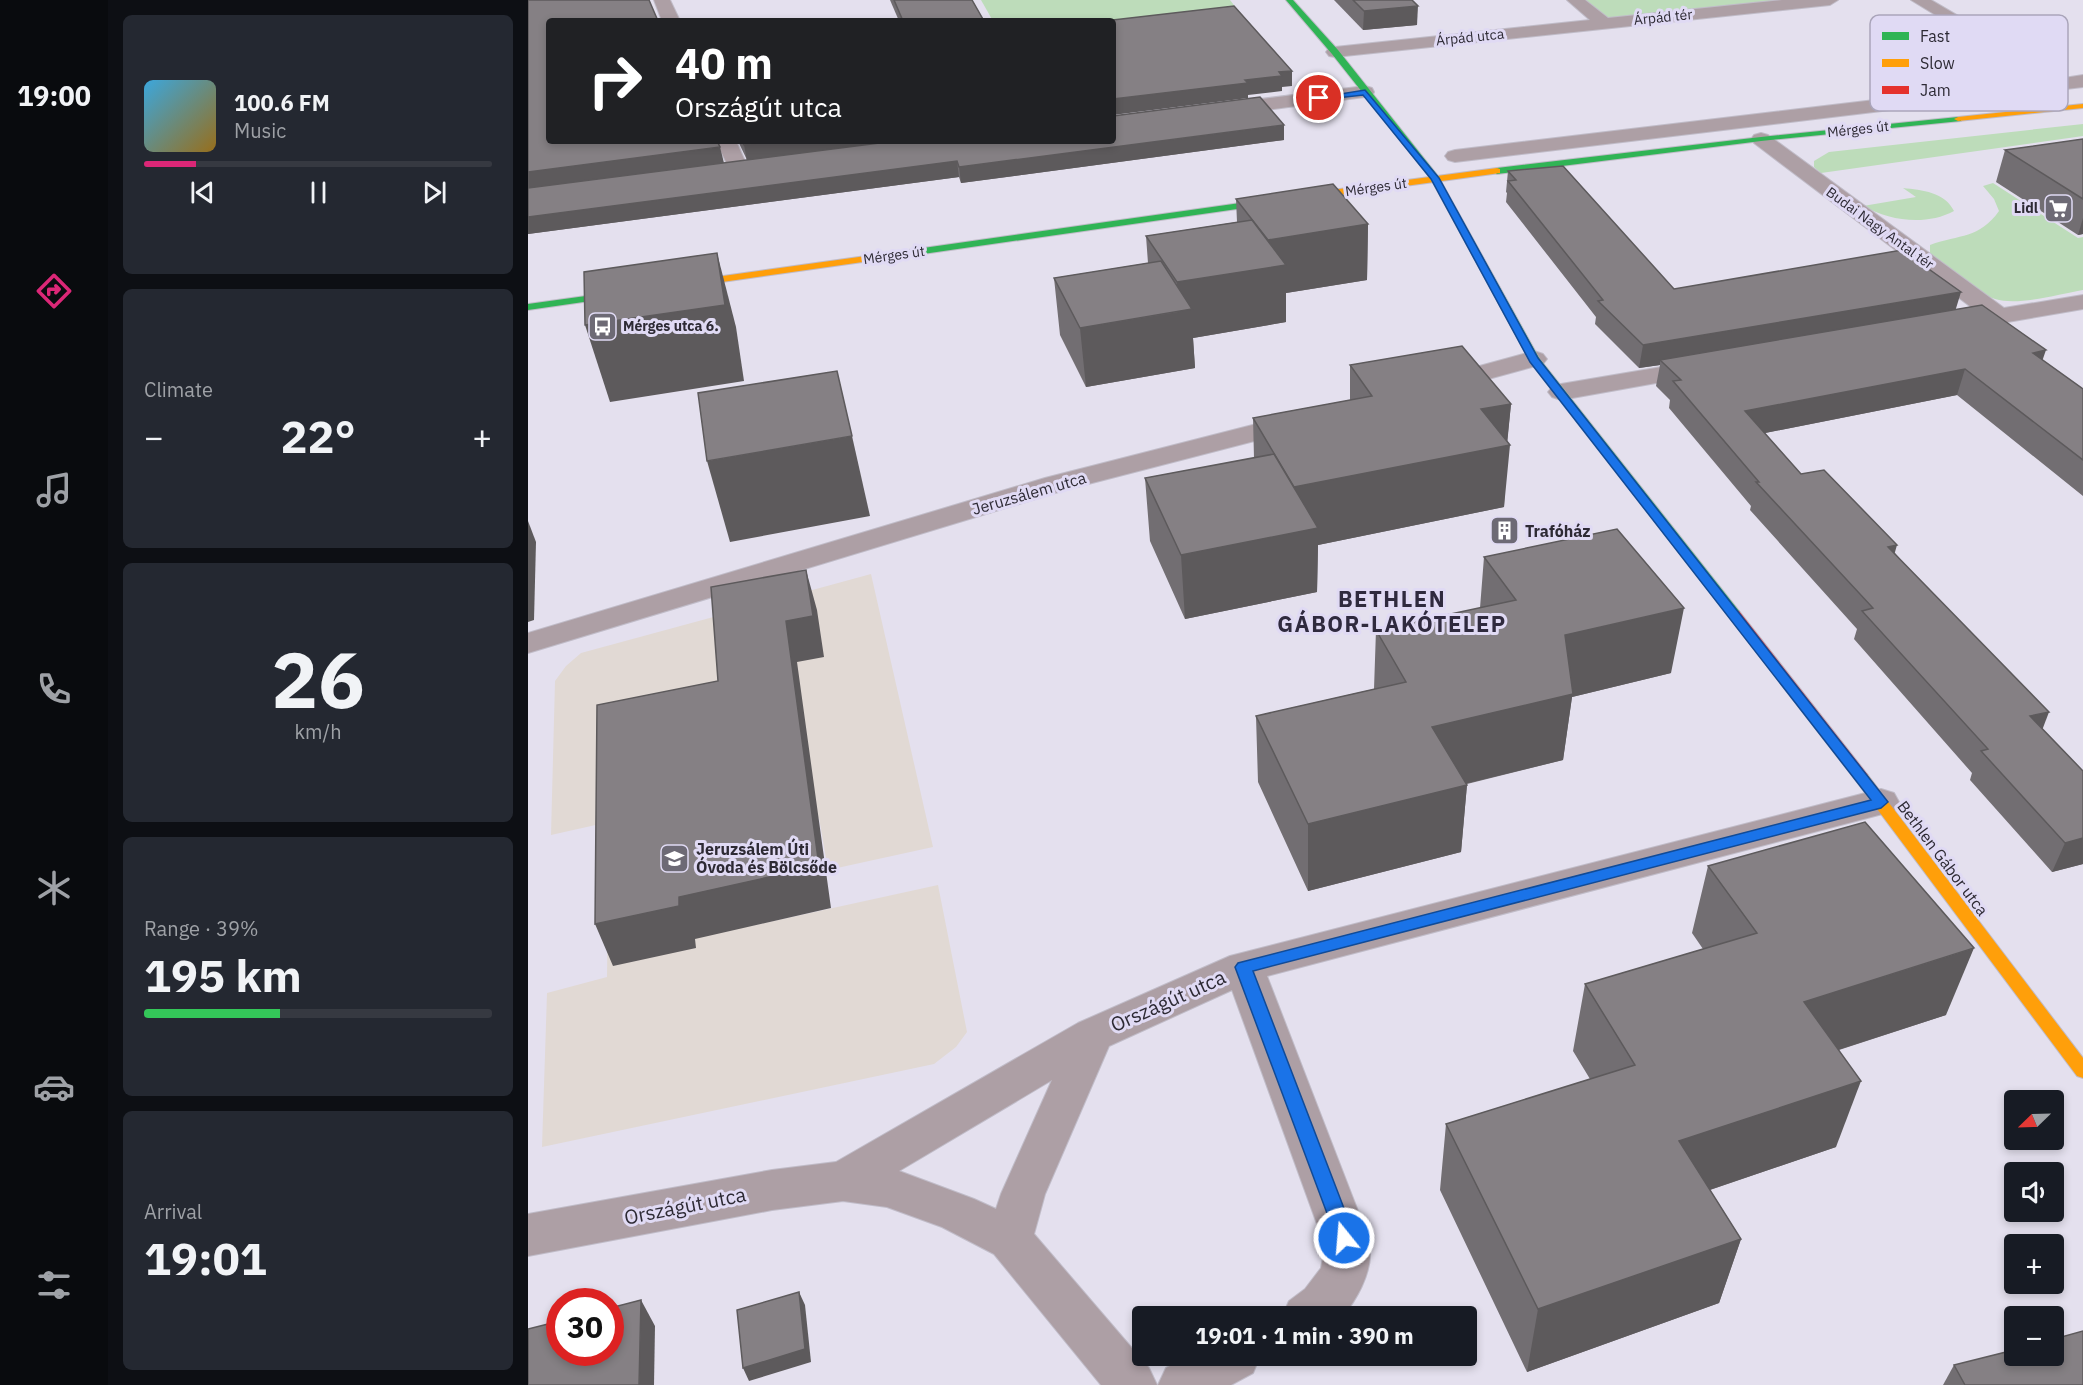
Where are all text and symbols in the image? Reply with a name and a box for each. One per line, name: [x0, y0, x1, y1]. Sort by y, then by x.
street label: Árpád tér: [1633, 4, 1693, 29]
legend: [1870, 15, 2068, 111]
street label: Árpád utca: [1435, 23, 1505, 50]
text: Fast: [1920, 26, 1950, 46]
text: 40 m: [675, 36, 773, 91]
icon: right: [576, 42, 654, 120]
text: Slow: [1920, 53, 1955, 73]
pin: [1293, 72, 1344, 123]
text: 19:00: [17, 78, 91, 113]
text: Jam: [1920, 80, 1951, 100]
icon: arrive: [1302, 81, 1335, 114]
text: 100.6 FM: [234, 88, 330, 117]
text: Országút utca: [675, 89, 842, 124]
text: Music: [234, 117, 286, 144]
street label: Mérges út: [1826, 117, 1890, 141]
street label: Mérges út: [1344, 174, 1408, 200]
icon: previous: [186, 176, 219, 209]
icon: pause: [302, 176, 335, 209]
icon: next: [418, 176, 451, 209]
street label: Budai Nagy Antal tér: [1823, 183, 1937, 273]
supermarket icon: Lidl: [2043, 192, 2075, 224]
place label: Lidl: [2014, 199, 2038, 217]
street label: Mérges út: [862, 242, 926, 268]
icon: directions: [33, 270, 75, 312]
bus stop icon: Mérges utca 6.: [586, 310, 618, 342]
place label: Mérges utca 6.: [623, 317, 719, 335]
text: Climate: [144, 376, 213, 403]
text: 22°: [280, 407, 356, 465]
text: −: [144, 415, 164, 458]
text: +: [472, 415, 492, 458]
street label: Jeruzsálem utca: [970, 467, 1089, 519]
icon: music: [33, 469, 75, 511]
building icon: Trafóház: [1488, 515, 1520, 547]
place label: Trafóház: [1525, 521, 1591, 541]
district label: BETHLEN GÁBOR-LAKÓTELEP: [1277, 584, 1507, 638]
text: 26: [271, 628, 365, 729]
icon: phone: [33, 668, 75, 710]
text: km/h: [294, 718, 342, 745]
street label: Bethlen Gábor utca: [1893, 797, 1993, 920]
place label: Jeruzsálem Úti Óvoda és Bölcsőde: [696, 838, 837, 877]
school or university icon: Jeruzsálem Úti Óvoda és Bölcsőde: [659, 842, 691, 874]
icon: climate: [33, 867, 75, 909]
text: Range · 39%: [144, 915, 259, 942]
text: 195 km: [144, 946, 302, 1004]
street label: Országút utca: [1106, 963, 1230, 1038]
icon: car: [33, 1066, 75, 1108]
north arrow: [2004, 1090, 2064, 1150]
map controls: [2004, 1090, 2064, 1366]
button: sound: [2004, 1162, 2064, 1222]
street label: Országút utca: [622, 1180, 748, 1231]
text: Arrival: [144, 1198, 202, 1225]
position arrow: [1312, 1206, 1376, 1270]
text: 19:01: [144, 1229, 267, 1287]
button: +: [2004, 1234, 2064, 1294]
icon: filters: [33, 1264, 75, 1306]
speed limit sign: 30: [546, 1288, 624, 1366]
button: −: [2004, 1306, 2064, 1366]
text: 19:01 · 1 min · 390 m: [1195, 1321, 1414, 1350]

